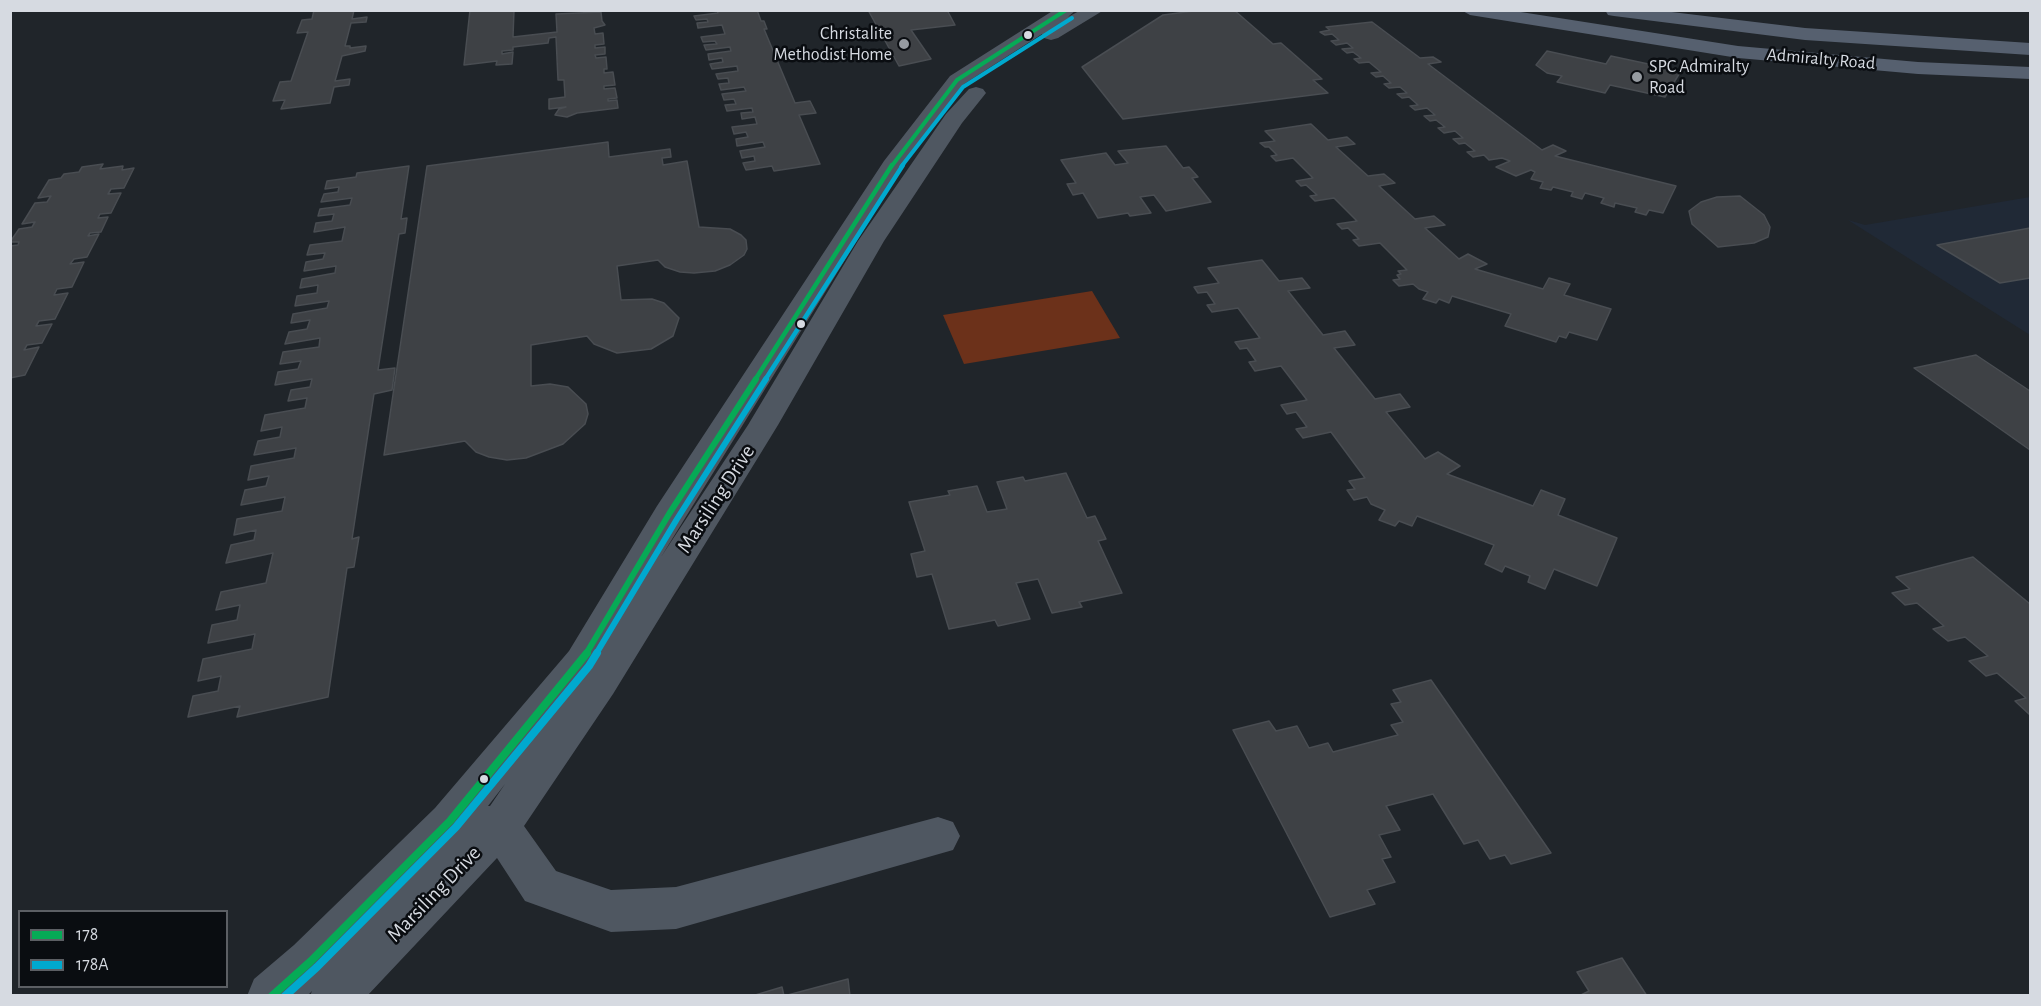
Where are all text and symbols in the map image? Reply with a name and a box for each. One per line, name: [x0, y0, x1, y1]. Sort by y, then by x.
place label: Christalite Methodist Home: [774, 23, 892, 66]
unlabelled marker: [1022, 29, 1034, 41]
marker: Christalite Methodist Home: [897, 37, 911, 51]
street label: Admiralty Road: [1766, 44, 1876, 74]
place label: SPC Admiralty Road: [1649, 56, 1749, 98]
marker: SPC Admiralty Road: [1630, 70, 1644, 84]
unlabelled marker: [795, 318, 807, 330]
street label: Marsiling Drive: [672, 440, 760, 558]
unlabelled marker: [478, 773, 490, 785]
street label: Marsiling Drive: [382, 841, 486, 947]
legend: [18, 910, 228, 988]
text: 178: [76, 926, 98, 944]
text: 178A: [76, 956, 109, 974]

